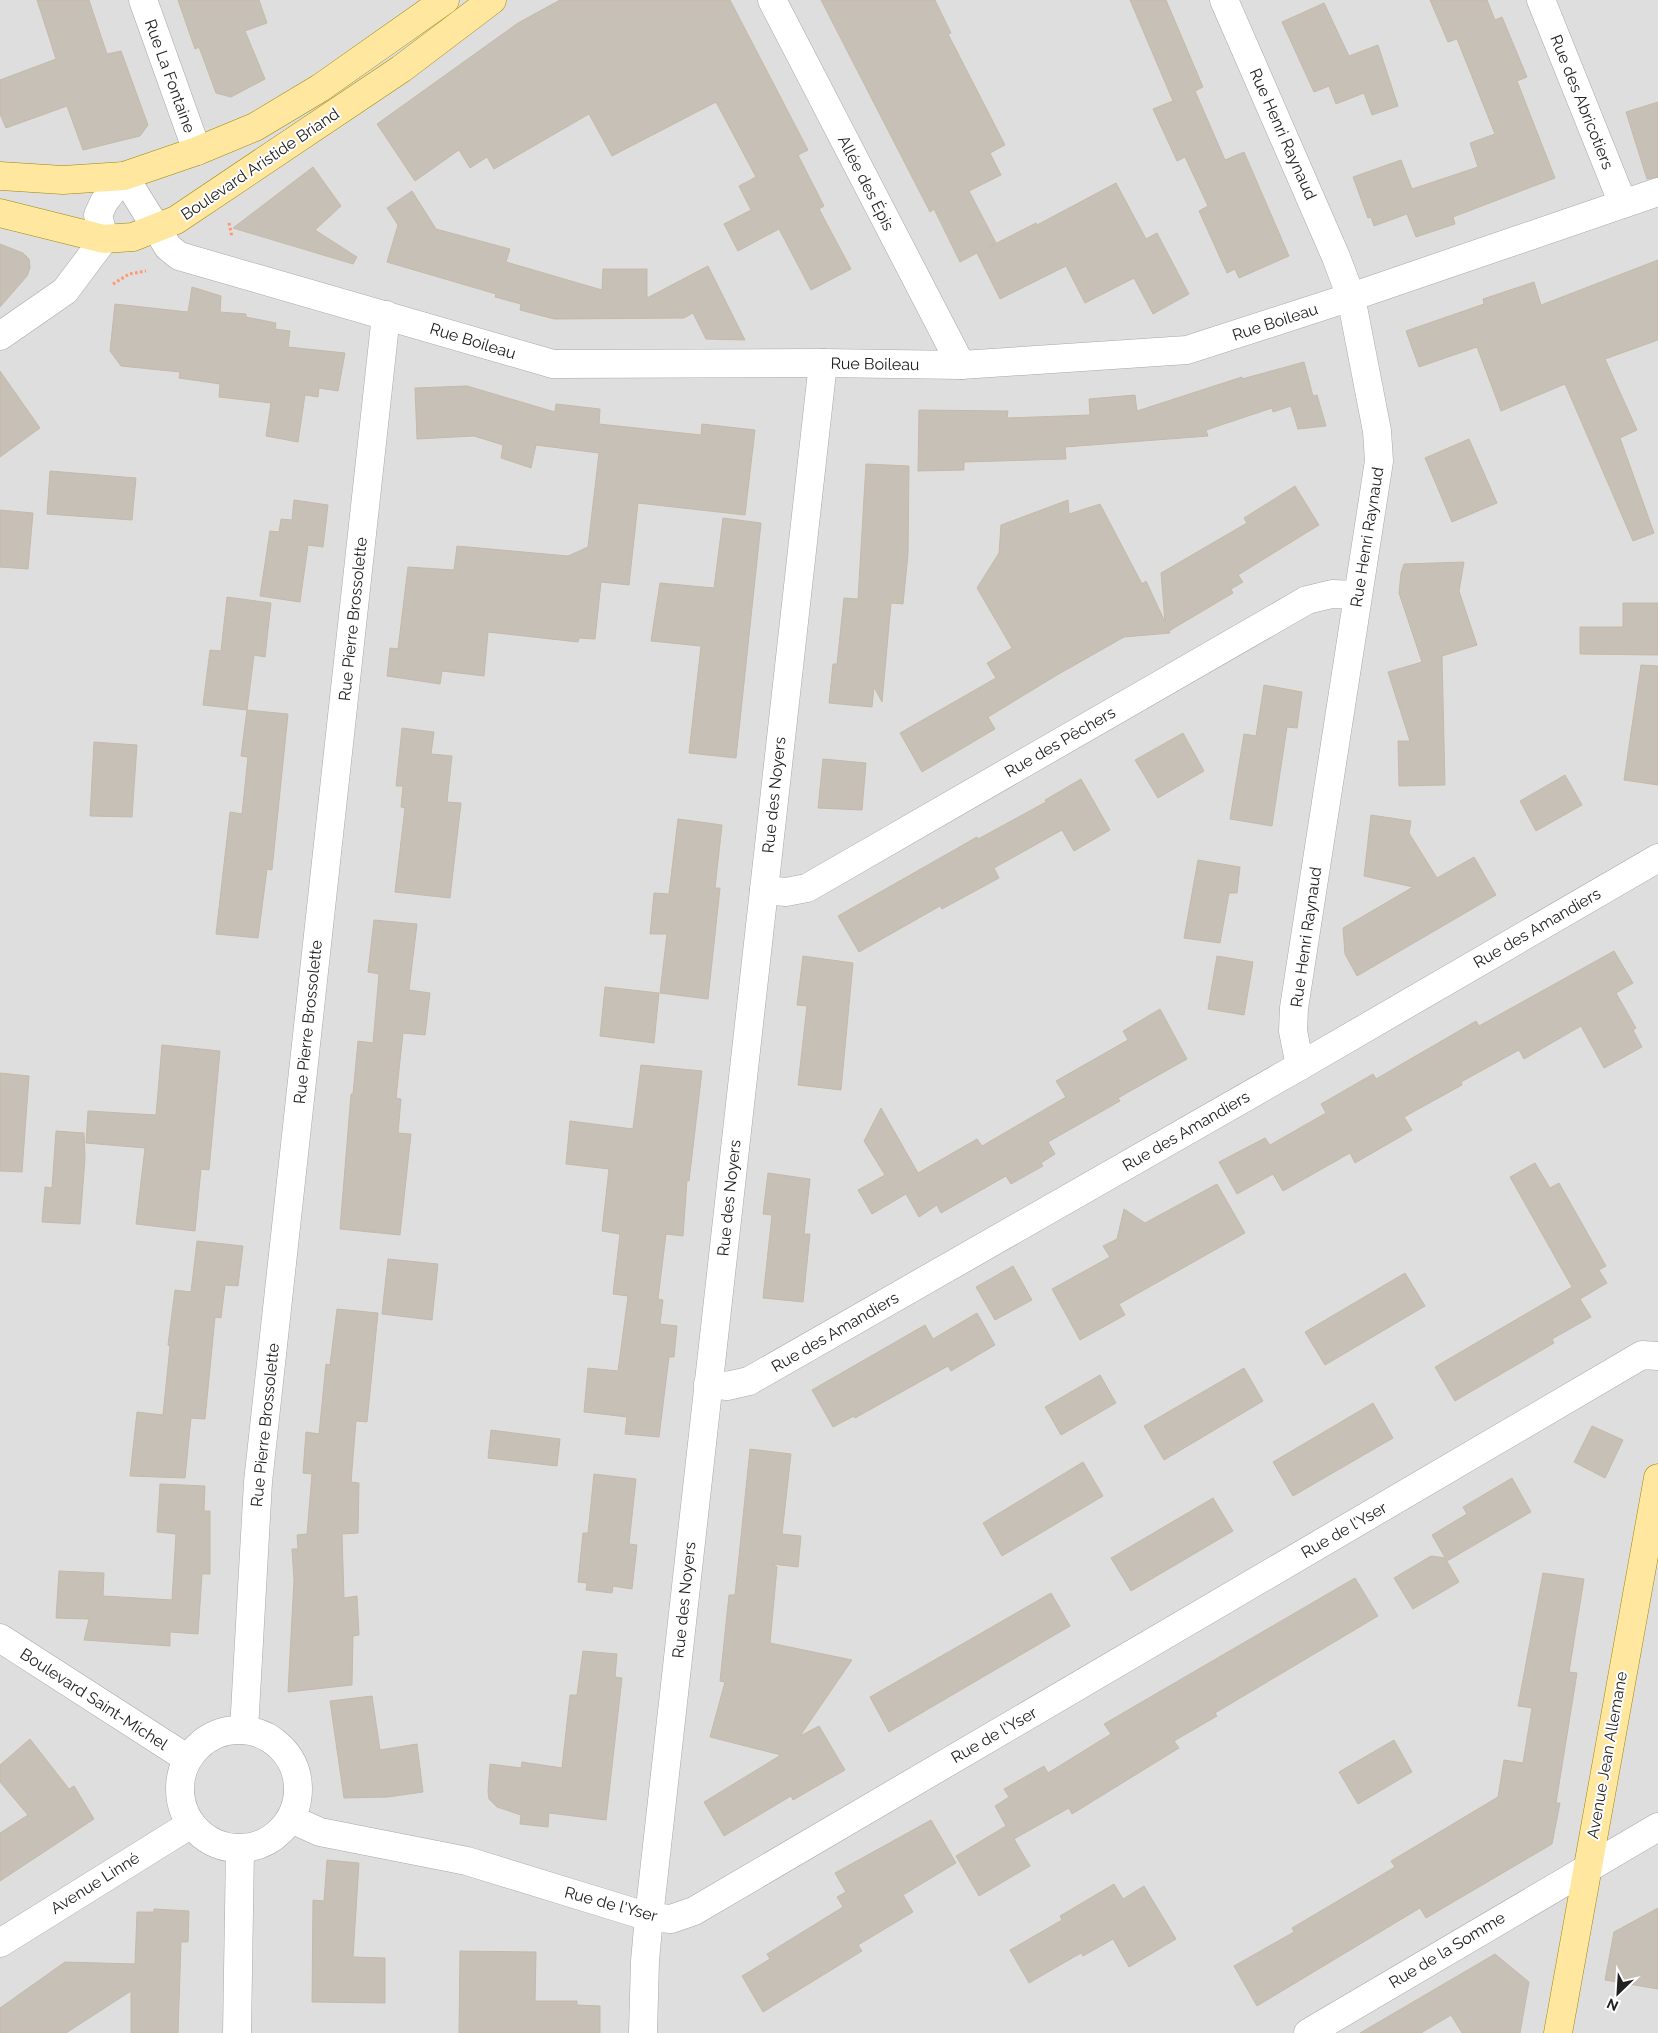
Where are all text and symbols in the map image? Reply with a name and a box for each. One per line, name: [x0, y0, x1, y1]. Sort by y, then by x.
street label: Rue La Fontaine: [141, 17, 199, 135]
street label: Rue des Abricotiers: [1546, 32, 1618, 172]
street label: Rue Henri Raynaud: [1245, 65, 1321, 203]
street label: Boulevard Aristide Briand: [177, 104, 343, 224]
street label: Allée des Épis: [834, 132, 899, 234]
street label: Rue Boileau: [1230, 299, 1320, 345]
street label: Rue Boileau: [428, 319, 518, 363]
street label: Rue Boileau: [830, 354, 920, 374]
street label: Rue Henri Raynaud: [1347, 465, 1387, 609]
street label: Rue Pierre Brossolette: [335, 536, 371, 702]
street label: Rue des Pêchers: [1001, 703, 1119, 781]
street label: Rue des Noyers: [758, 736, 790, 854]
street label: Rue Henri Raynaud: [1287, 865, 1325, 1009]
street label: Rue des Amandiers: [1470, 884, 1604, 972]
street label: Rue Pierre Brossolette: [290, 939, 326, 1105]
street label: Rue des Amandiers: [1119, 1087, 1253, 1175]
street label: Rue des Noyers: [713, 1139, 745, 1257]
street label: Rue des Amandiers: [768, 1288, 902, 1376]
street label: Rue Pierre Brossolette: [247, 1342, 283, 1508]
street label: Rue de l'Yser: [1298, 1498, 1390, 1562]
street label: Rue des Noyers: [668, 1541, 700, 1659]
street label: Boulevard Saint-Michel: [17, 1644, 172, 1754]
street label: Avenue Jean Allemane: [1583, 1670, 1631, 1840]
street label: Rue de l'Yser: [948, 1703, 1040, 1767]
street label: Avenue Linné: [47, 1848, 143, 1918]
street label: Rue de l'Yser: [562, 1882, 660, 1926]
street label: Rue de la Somme: [1386, 1908, 1508, 1992]
north arrow: [1593, 1968, 1643, 2018]
text: N: [1604, 1995, 1621, 2014]

